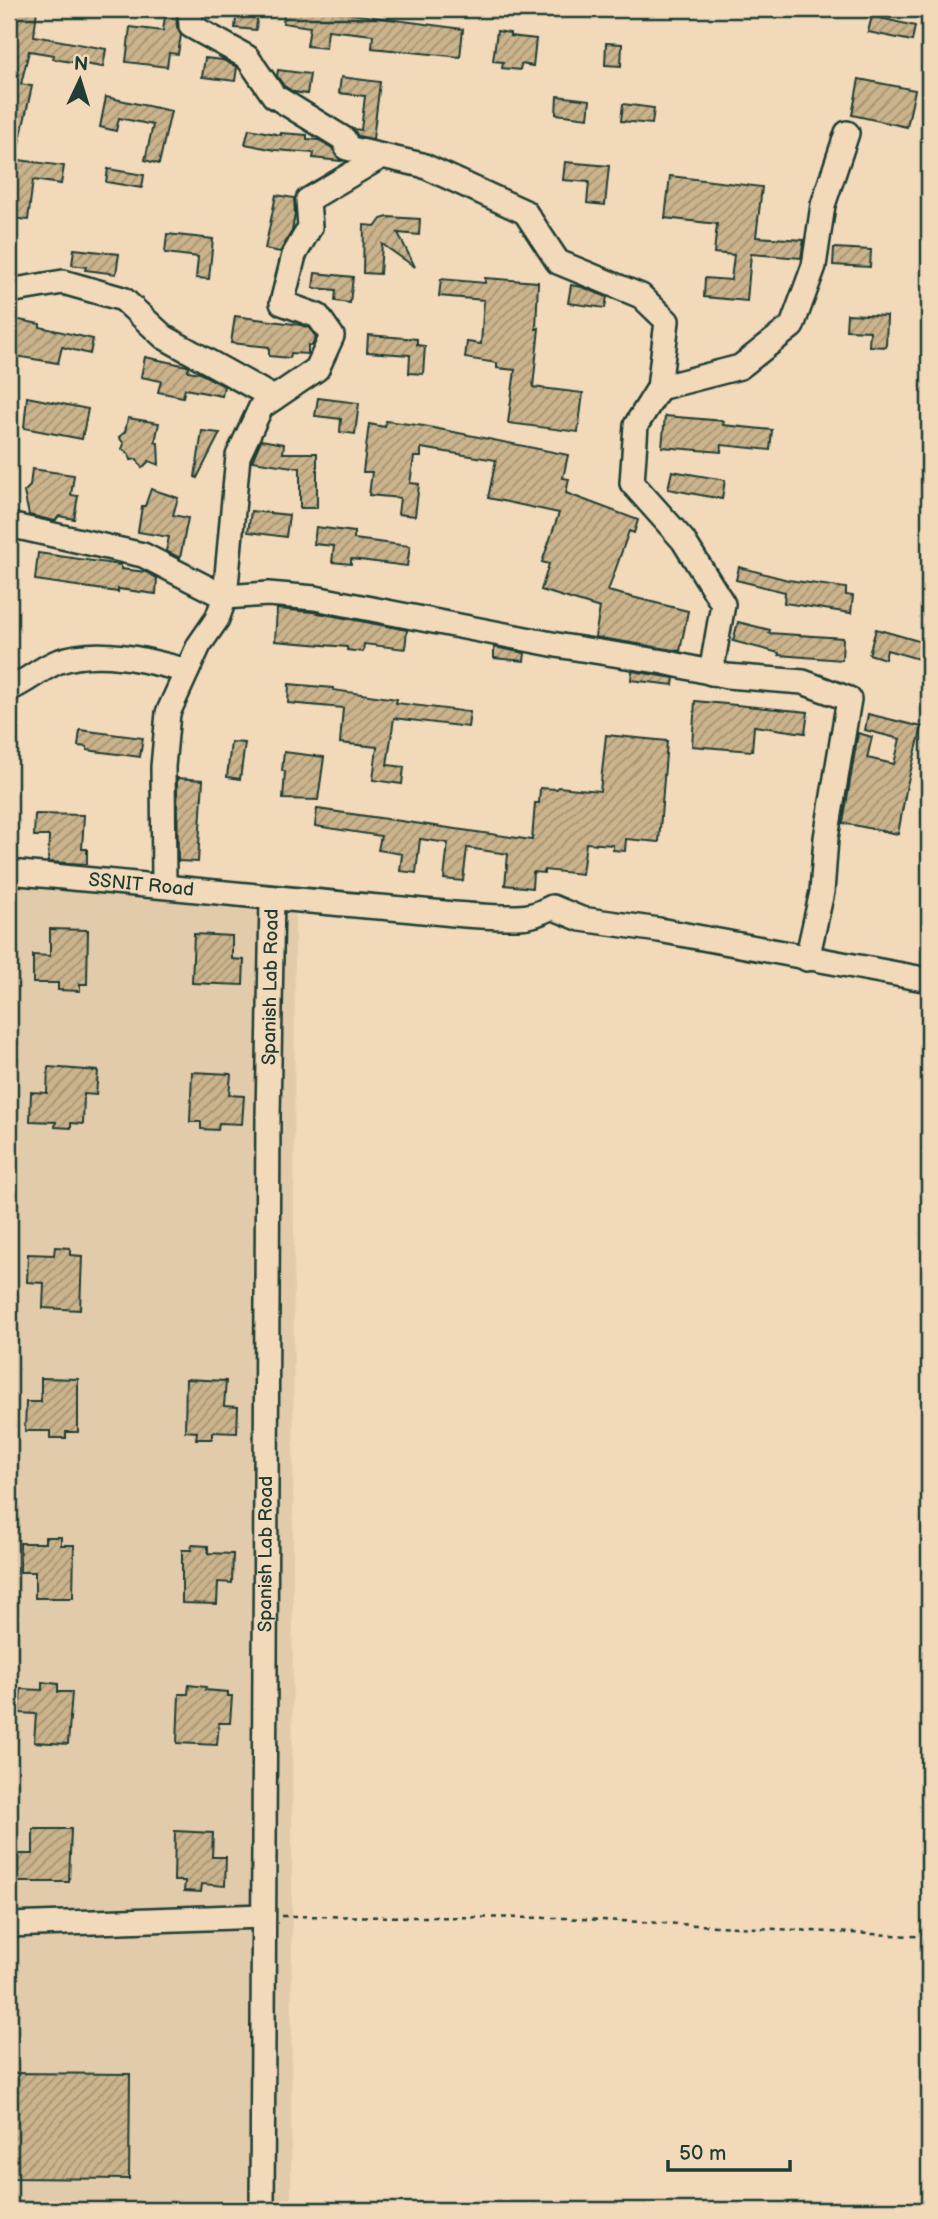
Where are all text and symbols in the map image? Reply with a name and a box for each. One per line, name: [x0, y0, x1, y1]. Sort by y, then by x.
north arrow: [46, 46, 116, 116]
text: N: [73, 53, 89, 77]
street label: SSNIT Road: [88, 868, 195, 901]
street label: Spanish Lab Road: [257, 909, 283, 1065]
street label: Spanish Lab Road: [254, 1476, 278, 1632]
scale bar: [668, 2128, 791, 2172]
text: 50 m: [679, 2141, 726, 2166]

